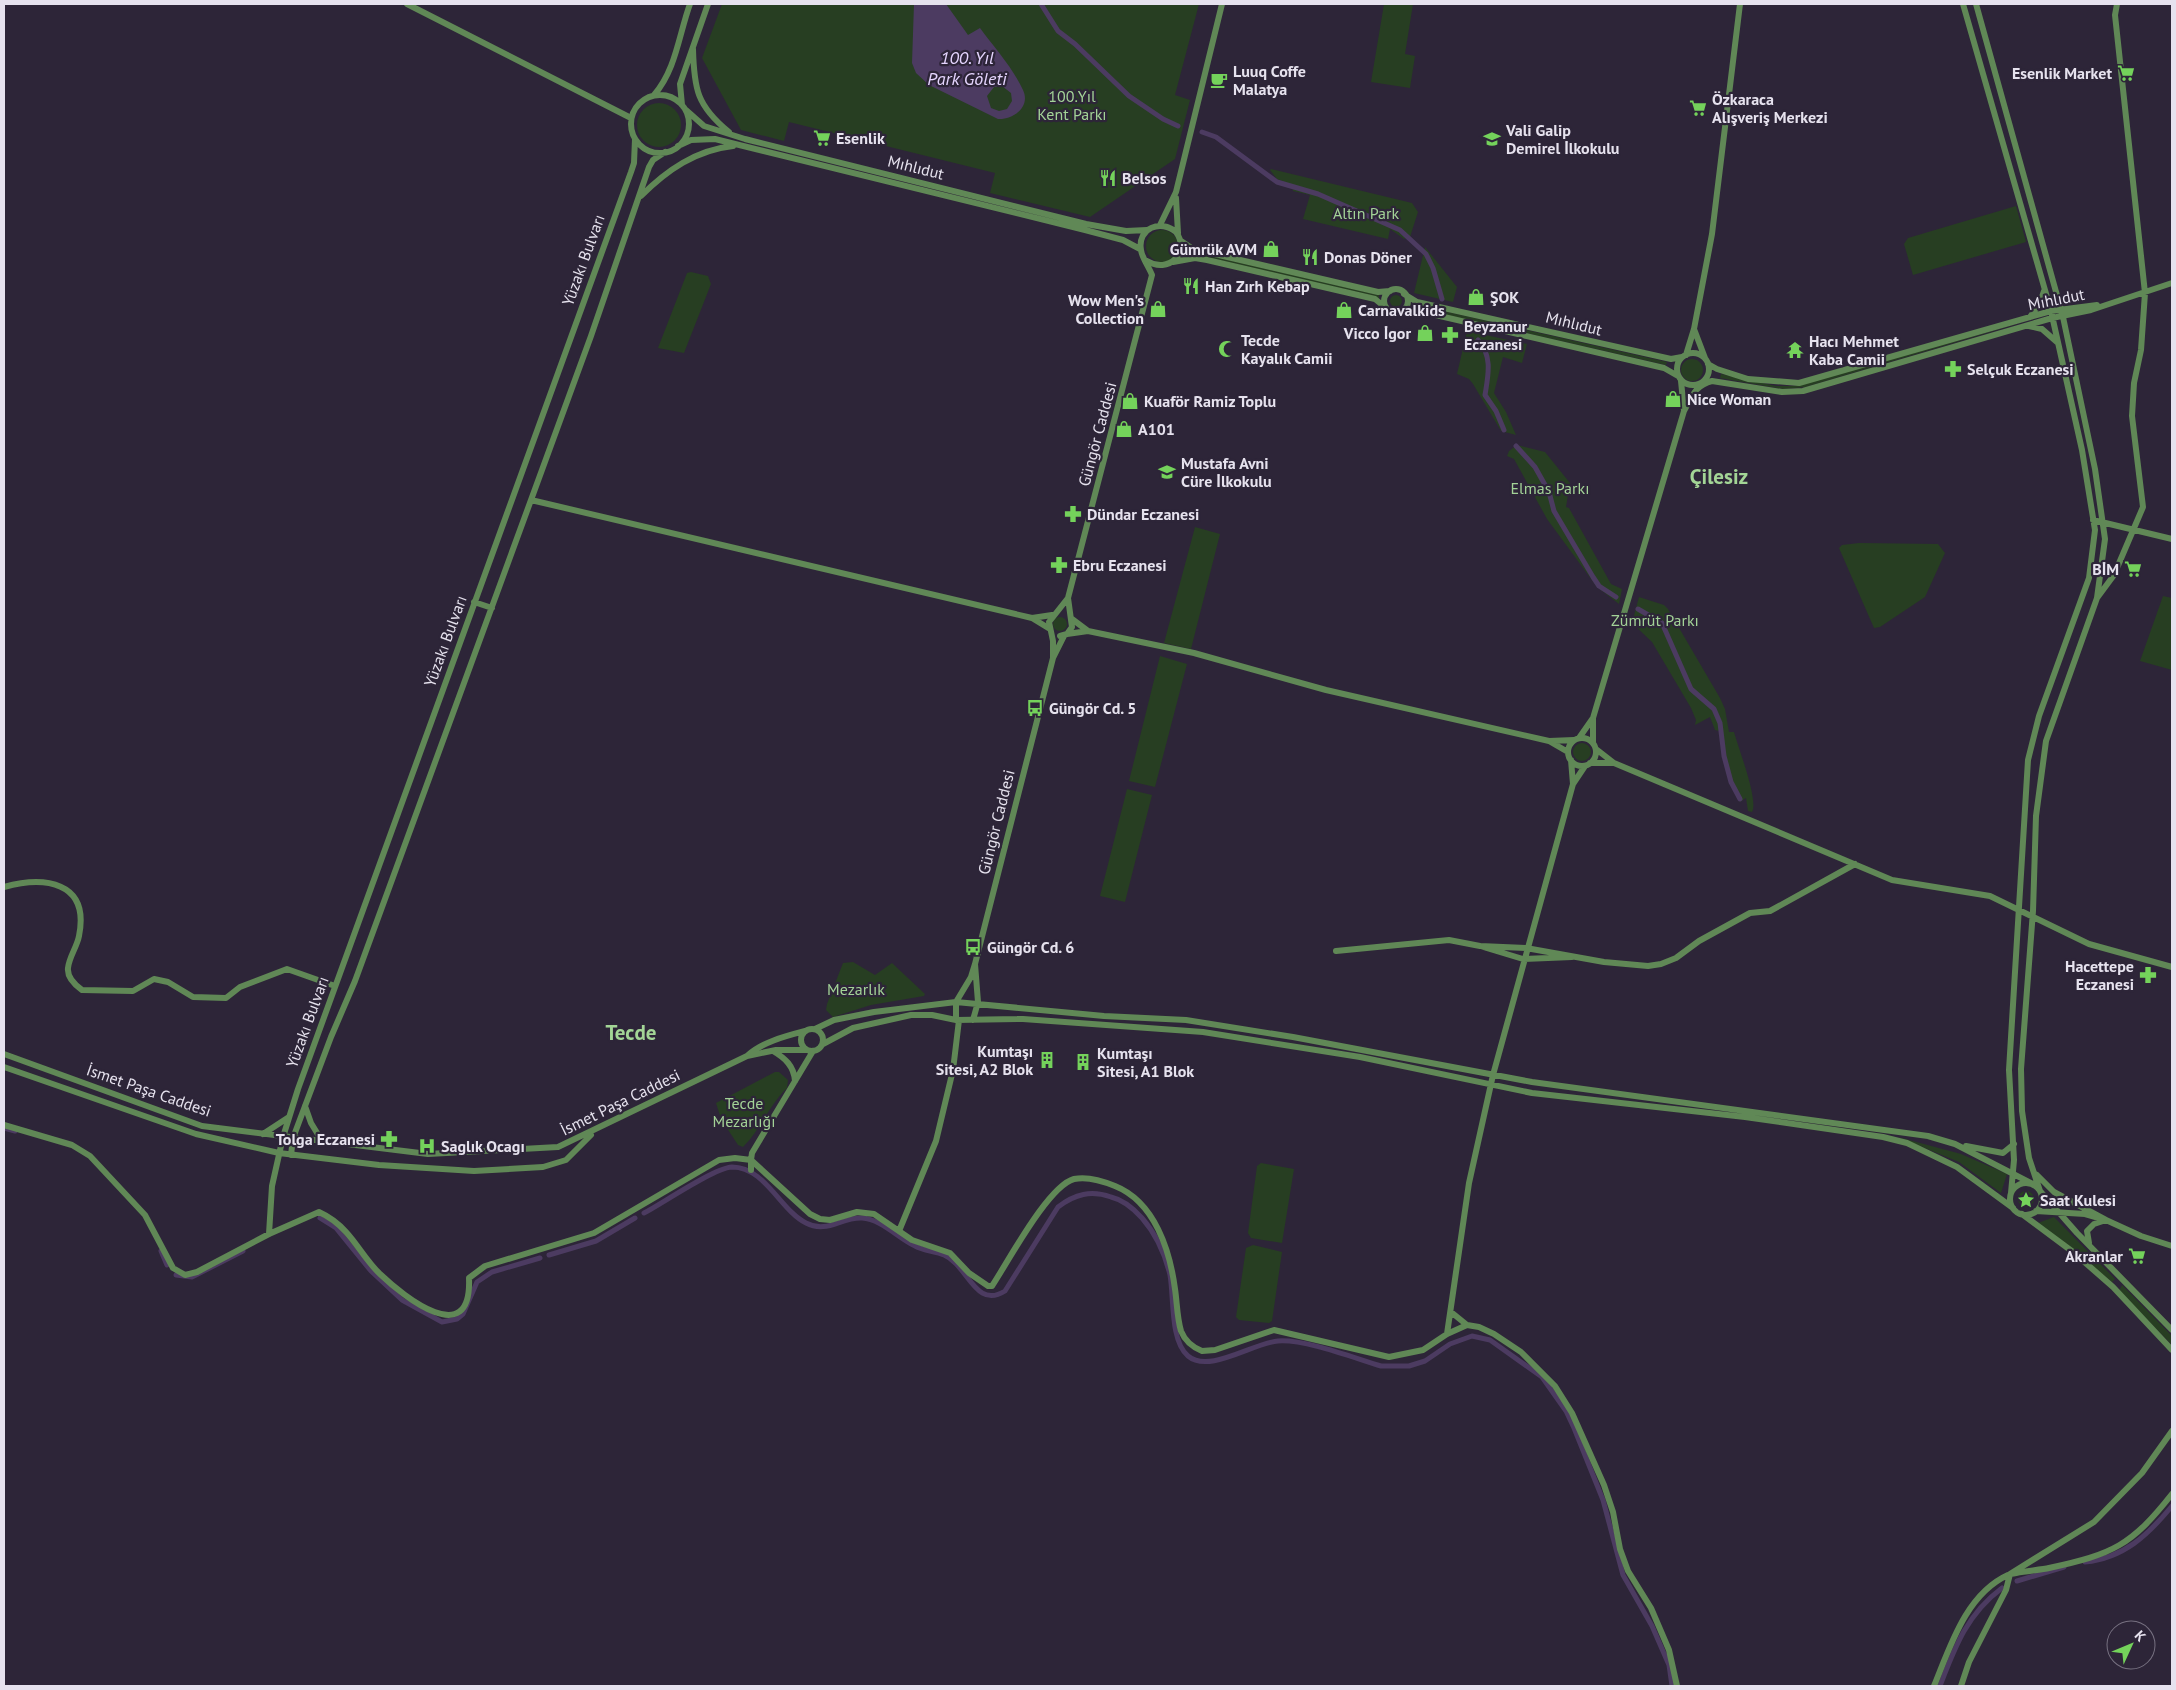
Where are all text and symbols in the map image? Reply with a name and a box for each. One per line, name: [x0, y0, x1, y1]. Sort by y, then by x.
water label: 100. Yıl Park Göleti: [927, 46, 1008, 90]
place label: Luuq Coffe Malatya: [1233, 61, 1306, 99]
place label: Esenlik Market: [2012, 63, 2112, 83]
supermarket icon: Esenlik Market: [2116, 63, 2136, 83]
cafe icon: Luuq Coffe Malatya: [1209, 70, 1229, 90]
park label: 100.Yıl Kent Parkı: [1037, 86, 1107, 124]
place label: Özkaraca Alışveriş Merkezi: [1712, 89, 1828, 127]
supermarket icon: Özkaraca Alışveriş Merkezi: [1688, 98, 1708, 118]
place label: Vali Galip Demirel İlkokulu: [1505, 120, 1619, 158]
supermarket icon: Esenlik: [812, 128, 832, 148]
place label: Esenlik: [836, 128, 885, 148]
school or university icon: Vali Galip Demirel İlkokulu: [1482, 129, 1502, 149]
street label: Mıhlıdut: [886, 150, 947, 184]
restaurant icon: Belsos: [1098, 168, 1118, 188]
place label: Belsos: [1122, 168, 1167, 188]
park label: Altın Park: [1333, 203, 1399, 223]
street label: Yüzakı Bulvarı: [557, 212, 609, 308]
place label: Gümrük AVM: [1170, 239, 1257, 259]
shop icon: Gümrük AVM: [1261, 239, 1281, 259]
restaurant icon: Donas Döner: [1300, 247, 1320, 267]
place label: Donas Döner: [1324, 247, 1412, 267]
restaurant icon: Han Zırh Kebap: [1181, 276, 1201, 296]
place label: Han Zırh Kebap: [1205, 276, 1310, 296]
street label: Mıhlıdut: [2026, 284, 2087, 314]
shop icon: ŞOK: [1466, 287, 1486, 307]
place label: ŞOK: [1490, 287, 1519, 307]
place label: Wow Men's Collection: [1068, 290, 1144, 328]
shop icon: Wow Men's Collection: [1148, 299, 1168, 319]
shop icon: Carnavalkids: [1334, 300, 1354, 320]
place label: Carnavalkids: [1358, 300, 1445, 320]
street label: Mıhlıdut: [1544, 306, 1605, 340]
place label: Beyzanur Eczanesi: [1464, 316, 1528, 354]
place label: Vicco İgor: [1343, 323, 1411, 343]
shop icon: Vicco İgor: [1415, 323, 1435, 343]
pharmacy icon: Beyzanur Eczanesi: [1440, 325, 1460, 345]
place label: Tecde Kayalık Camii: [1241, 330, 1333, 368]
place label: Hacı Mehmet Kaba Camii: [1809, 331, 1899, 369]
mosque icon: Tecde Kayalık Camii: [1217, 339, 1237, 359]
temple icon: Hacı Mehmet Kaba Camii: [1785, 340, 1805, 360]
pharmacy icon: Selçuk Eczanesi: [1943, 359, 1963, 379]
place label: Selçuk Eczanesi: [1967, 359, 2074, 379]
street label: Güngör Caddesi: [1073, 380, 1121, 488]
shop icon: Nice Woman: [1663, 389, 1683, 409]
place label: Nice Woman: [1687, 389, 1771, 409]
shop icon: Kuaför Ramiz Toplu: [1120, 391, 1140, 411]
place label: Kuaför Ramiz Toplu: [1144, 391, 1276, 411]
shop icon: A101: [1114, 419, 1134, 439]
place label: A101: [1138, 419, 1175, 439]
place label: Mustafa Avni Cüre İlkokulu: [1181, 453, 1272, 491]
school or university icon: Mustafa Avni Cüre İlkokulu: [1157, 462, 1177, 482]
district label: Çilesiz: [1690, 463, 1748, 490]
park label: Elmas Parkı: [1511, 478, 1589, 498]
pharmacy icon: Dündar Eczanesi: [1063, 504, 1083, 524]
place label: Dündar Eczanesi: [1087, 504, 1199, 524]
pharmacy icon: Ebru Eczanesi: [1049, 555, 1069, 575]
place label: Ebru Eczanesi: [1073, 555, 1167, 575]
place label: BİM: [2092, 559, 2119, 579]
supermarket icon: BİM: [2123, 559, 2143, 579]
street label: Yüzakı Bulvarı: [419, 593, 471, 689]
park label: Zümrüt Parkı: [1611, 610, 1699, 630]
bus stop icon: Güngör Cd. 5: [1025, 698, 1045, 718]
place label: Güngör Cd. 5: [1049, 698, 1136, 718]
street label: Güngör Caddesi: [973, 768, 1019, 876]
bus stop icon: Güngör Cd. 6: [963, 937, 983, 957]
place label: Güngör Cd. 6: [987, 937, 1074, 957]
place label: Hacettepe Eczanesi: [2065, 956, 2134, 994]
pharmacy icon: Hacettepe Eczanesi: [2138, 965, 2158, 985]
street label: Yüzakı Bulvarı: [281, 974, 333, 1070]
park label: Mezarlık: [827, 979, 885, 999]
district label: Tecde: [606, 1019, 656, 1046]
place label: Kumtaşı Sitesi, A2 Blok: [936, 1041, 1033, 1079]
place label: Kumtaşı Sitesi, A1 Blok: [1097, 1043, 1194, 1081]
building icon: Kumtaşı Sitesi, A2 Blok: [1037, 1050, 1057, 1070]
building icon: Kumtaşı Sitesi, A1 Blok: [1073, 1052, 1093, 1072]
street label: İsmet Paşa Caddesi: [84, 1059, 214, 1121]
street label: İsmet Paşa Caddesi: [557, 1064, 683, 1140]
park label: Tecde Mezarlığı: [713, 1093, 775, 1131]
place label: Tolga Eczanesi: [276, 1129, 375, 1149]
pharmacy icon: Tolga Eczanesi: [379, 1129, 399, 1149]
hospital icon: Saglık Ocagı: [417, 1136, 437, 1156]
place label: Saglık Ocagı: [441, 1136, 525, 1156]
place icon: Saat Kulesi: [2016, 1190, 2036, 1210]
place label: Saat Kulesi: [2040, 1190, 2116, 1210]
place label: Akranlar: [2065, 1246, 2123, 1266]
supermarket icon: Akranlar: [2127, 1246, 2147, 1266]
north arrow: [2106, 1620, 2156, 1670]
text: K: [2131, 1627, 2150, 1646]

